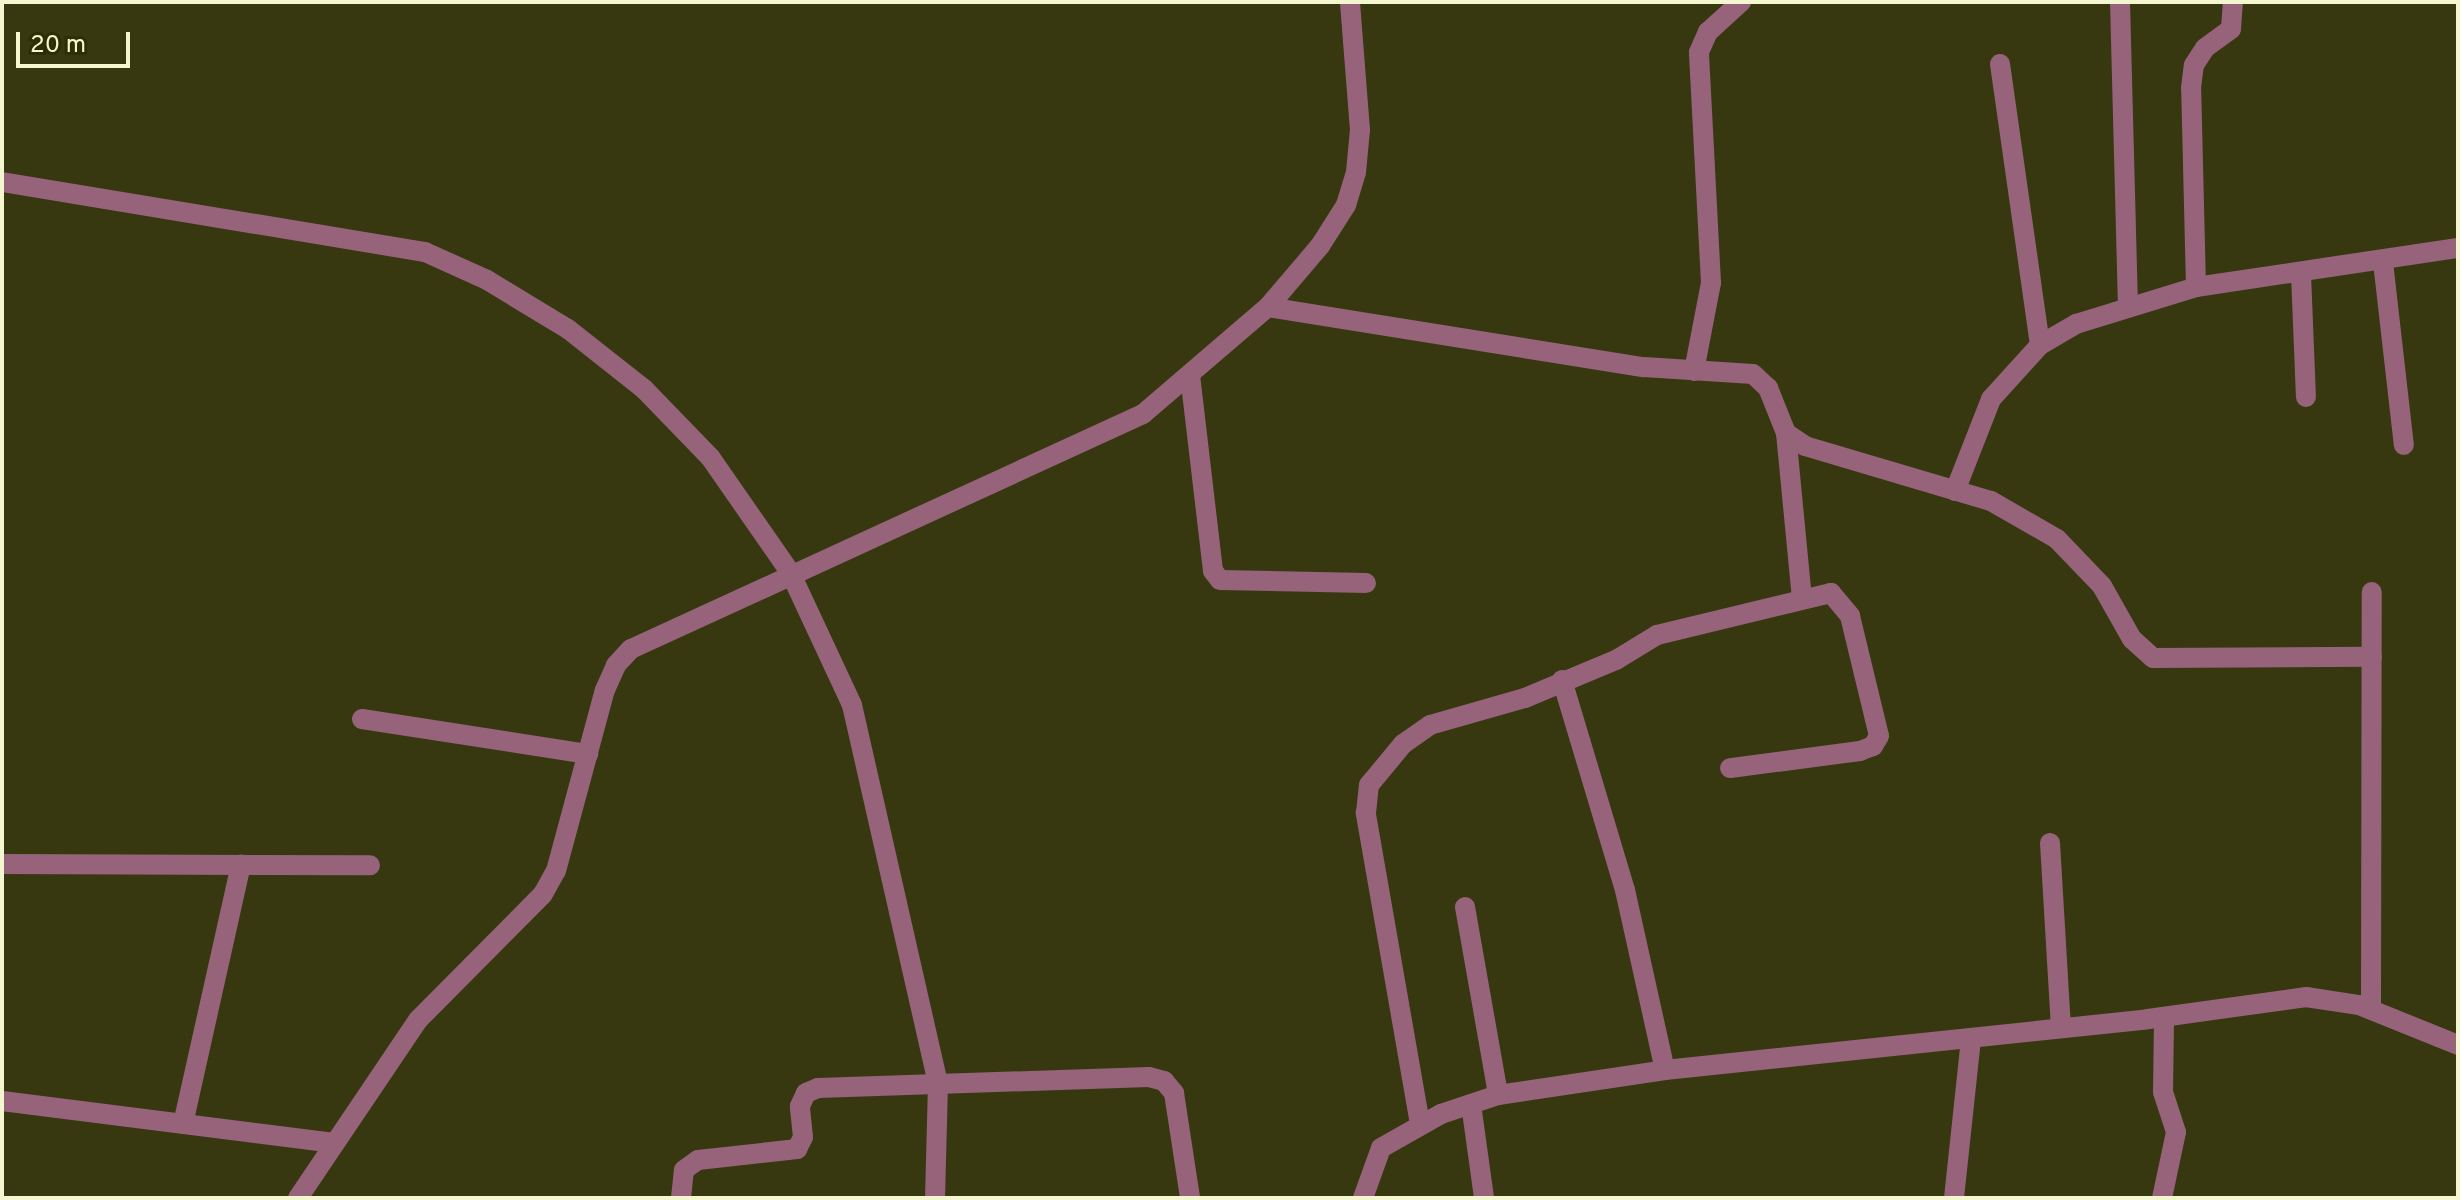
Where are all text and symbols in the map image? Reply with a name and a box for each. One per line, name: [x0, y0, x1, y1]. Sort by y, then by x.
scale bar: [20, 16, 134, 66]
text: 20 m: [30, 31, 86, 61]

